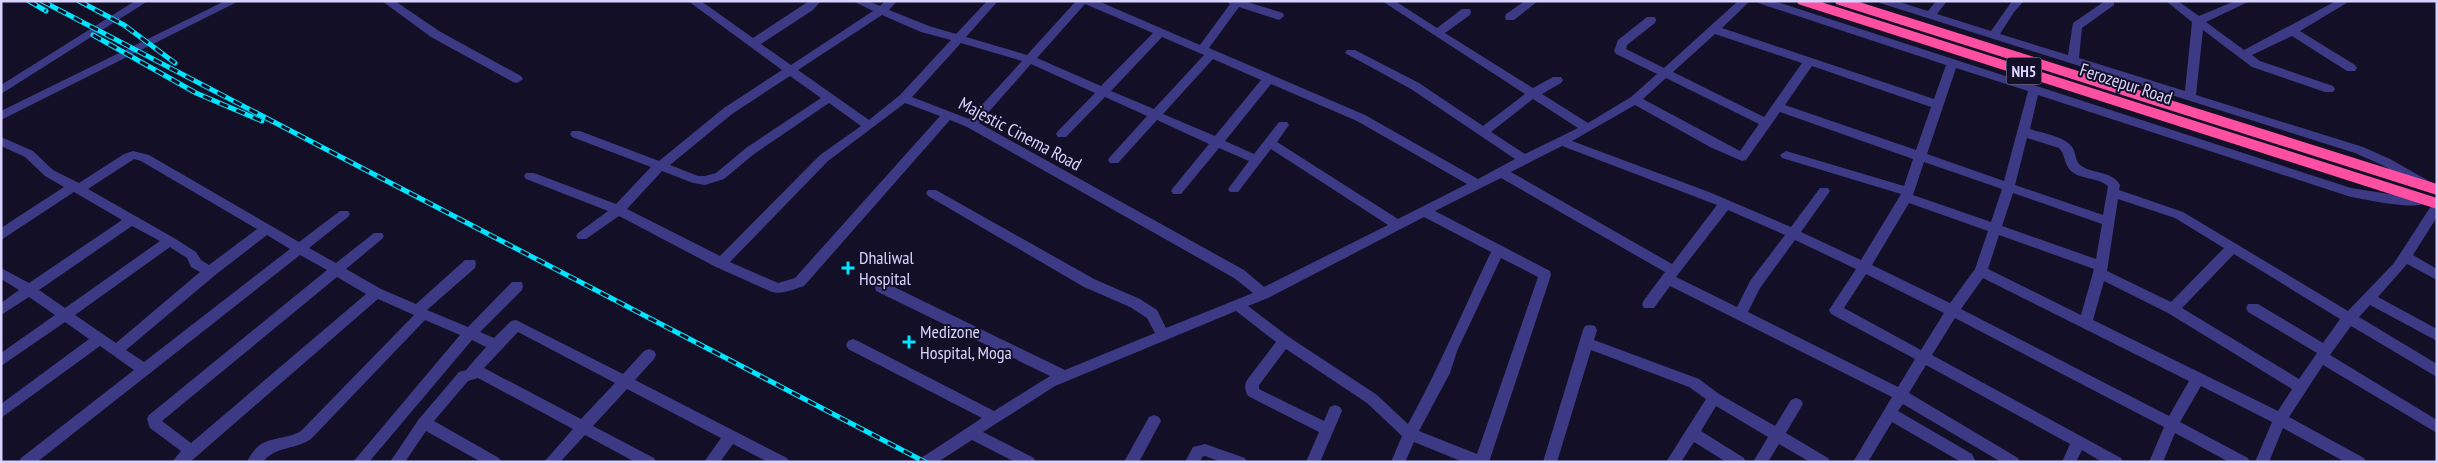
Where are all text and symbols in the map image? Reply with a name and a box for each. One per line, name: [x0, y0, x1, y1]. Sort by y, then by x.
road number: NH5: [2006, 58, 2042, 84]
street label: Ferozepur Road: [2077, 58, 2175, 109]
street label: Majestic Cinema Road: [955, 92, 1086, 176]
place label: Dhaliwal Hospital: [859, 246, 914, 290]
marker: Dhaliwal Hospital: [841, 261, 855, 275]
place label: Medizone Hospital, Moga: [920, 320, 1012, 364]
marker: Medizone Hospital, Moga: [902, 335, 916, 349]

